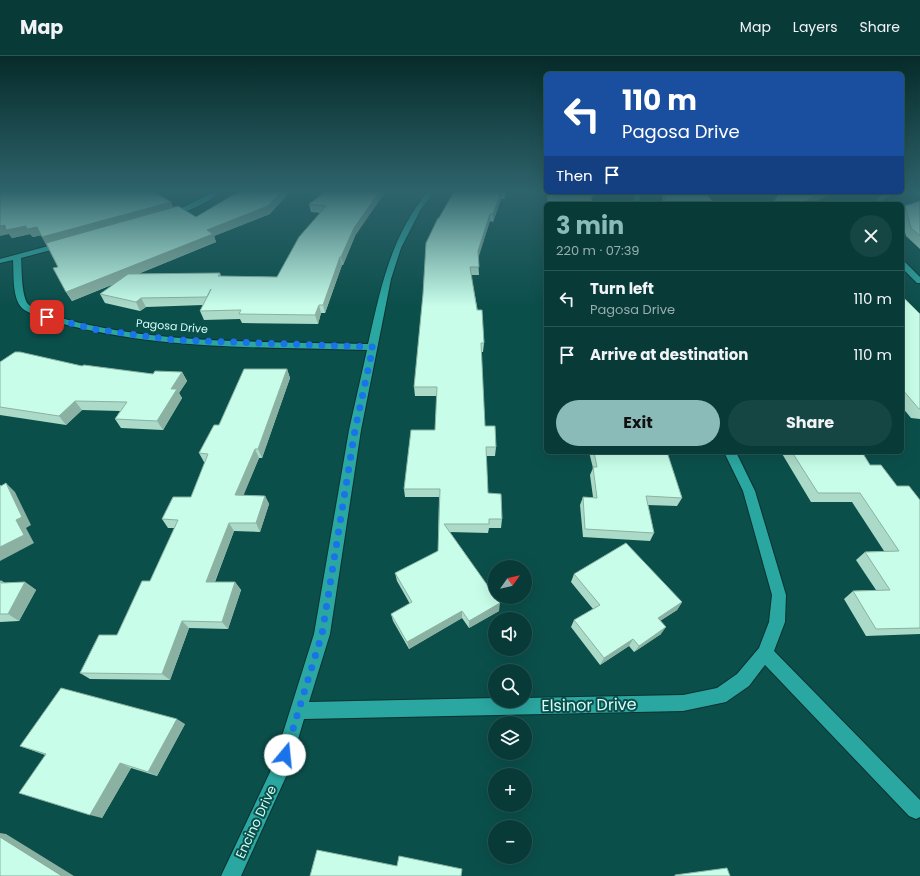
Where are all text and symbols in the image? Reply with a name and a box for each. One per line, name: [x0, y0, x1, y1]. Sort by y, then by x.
text: Map: [20, 14, 63, 41]
text: Map: [740, 17, 771, 37]
text: Layers: [793, 17, 837, 37]
text: Share: [859, 17, 900, 37]
text: 110 m: [622, 81, 697, 120]
icon: left: [556, 88, 608, 140]
text: Pagosa Drive: [622, 119, 740, 144]
icon: arrive: [601, 164, 623, 186]
text: Then: [556, 165, 593, 186]
text: 3 min: [556, 209, 624, 242]
button: close: [850, 215, 892, 257]
text: 220 m · 07:39: [556, 241, 640, 260]
text: Turn left: [590, 278, 654, 299]
icon: left: [556, 288, 578, 310]
text: 110 m: [854, 288, 892, 309]
pin: [30, 300, 64, 334]
text: Pagosa Drive: [590, 300, 675, 319]
icon: arrive: [36, 306, 58, 328]
street label: Pagosa Drive: [135, 315, 209, 337]
icon: arrive: [556, 344, 578, 366]
text: Arrive at destination: [590, 344, 748, 365]
text: 110 m: [854, 344, 892, 365]
button: Exit: [556, 400, 720, 446]
button: Share: [728, 400, 892, 446]
north arrow: [488, 560, 532, 604]
map controls: [488, 560, 532, 864]
button: sound: [488, 612, 532, 656]
button: search: [488, 664, 532, 708]
street label: Elsinor Drive: [541, 693, 637, 717]
button: layers: [488, 716, 532, 760]
position arrow: [264, 734, 306, 776]
button: +: [488, 768, 532, 812]
street label: Encino Drive: [231, 782, 281, 862]
button: −: [488, 820, 532, 864]

